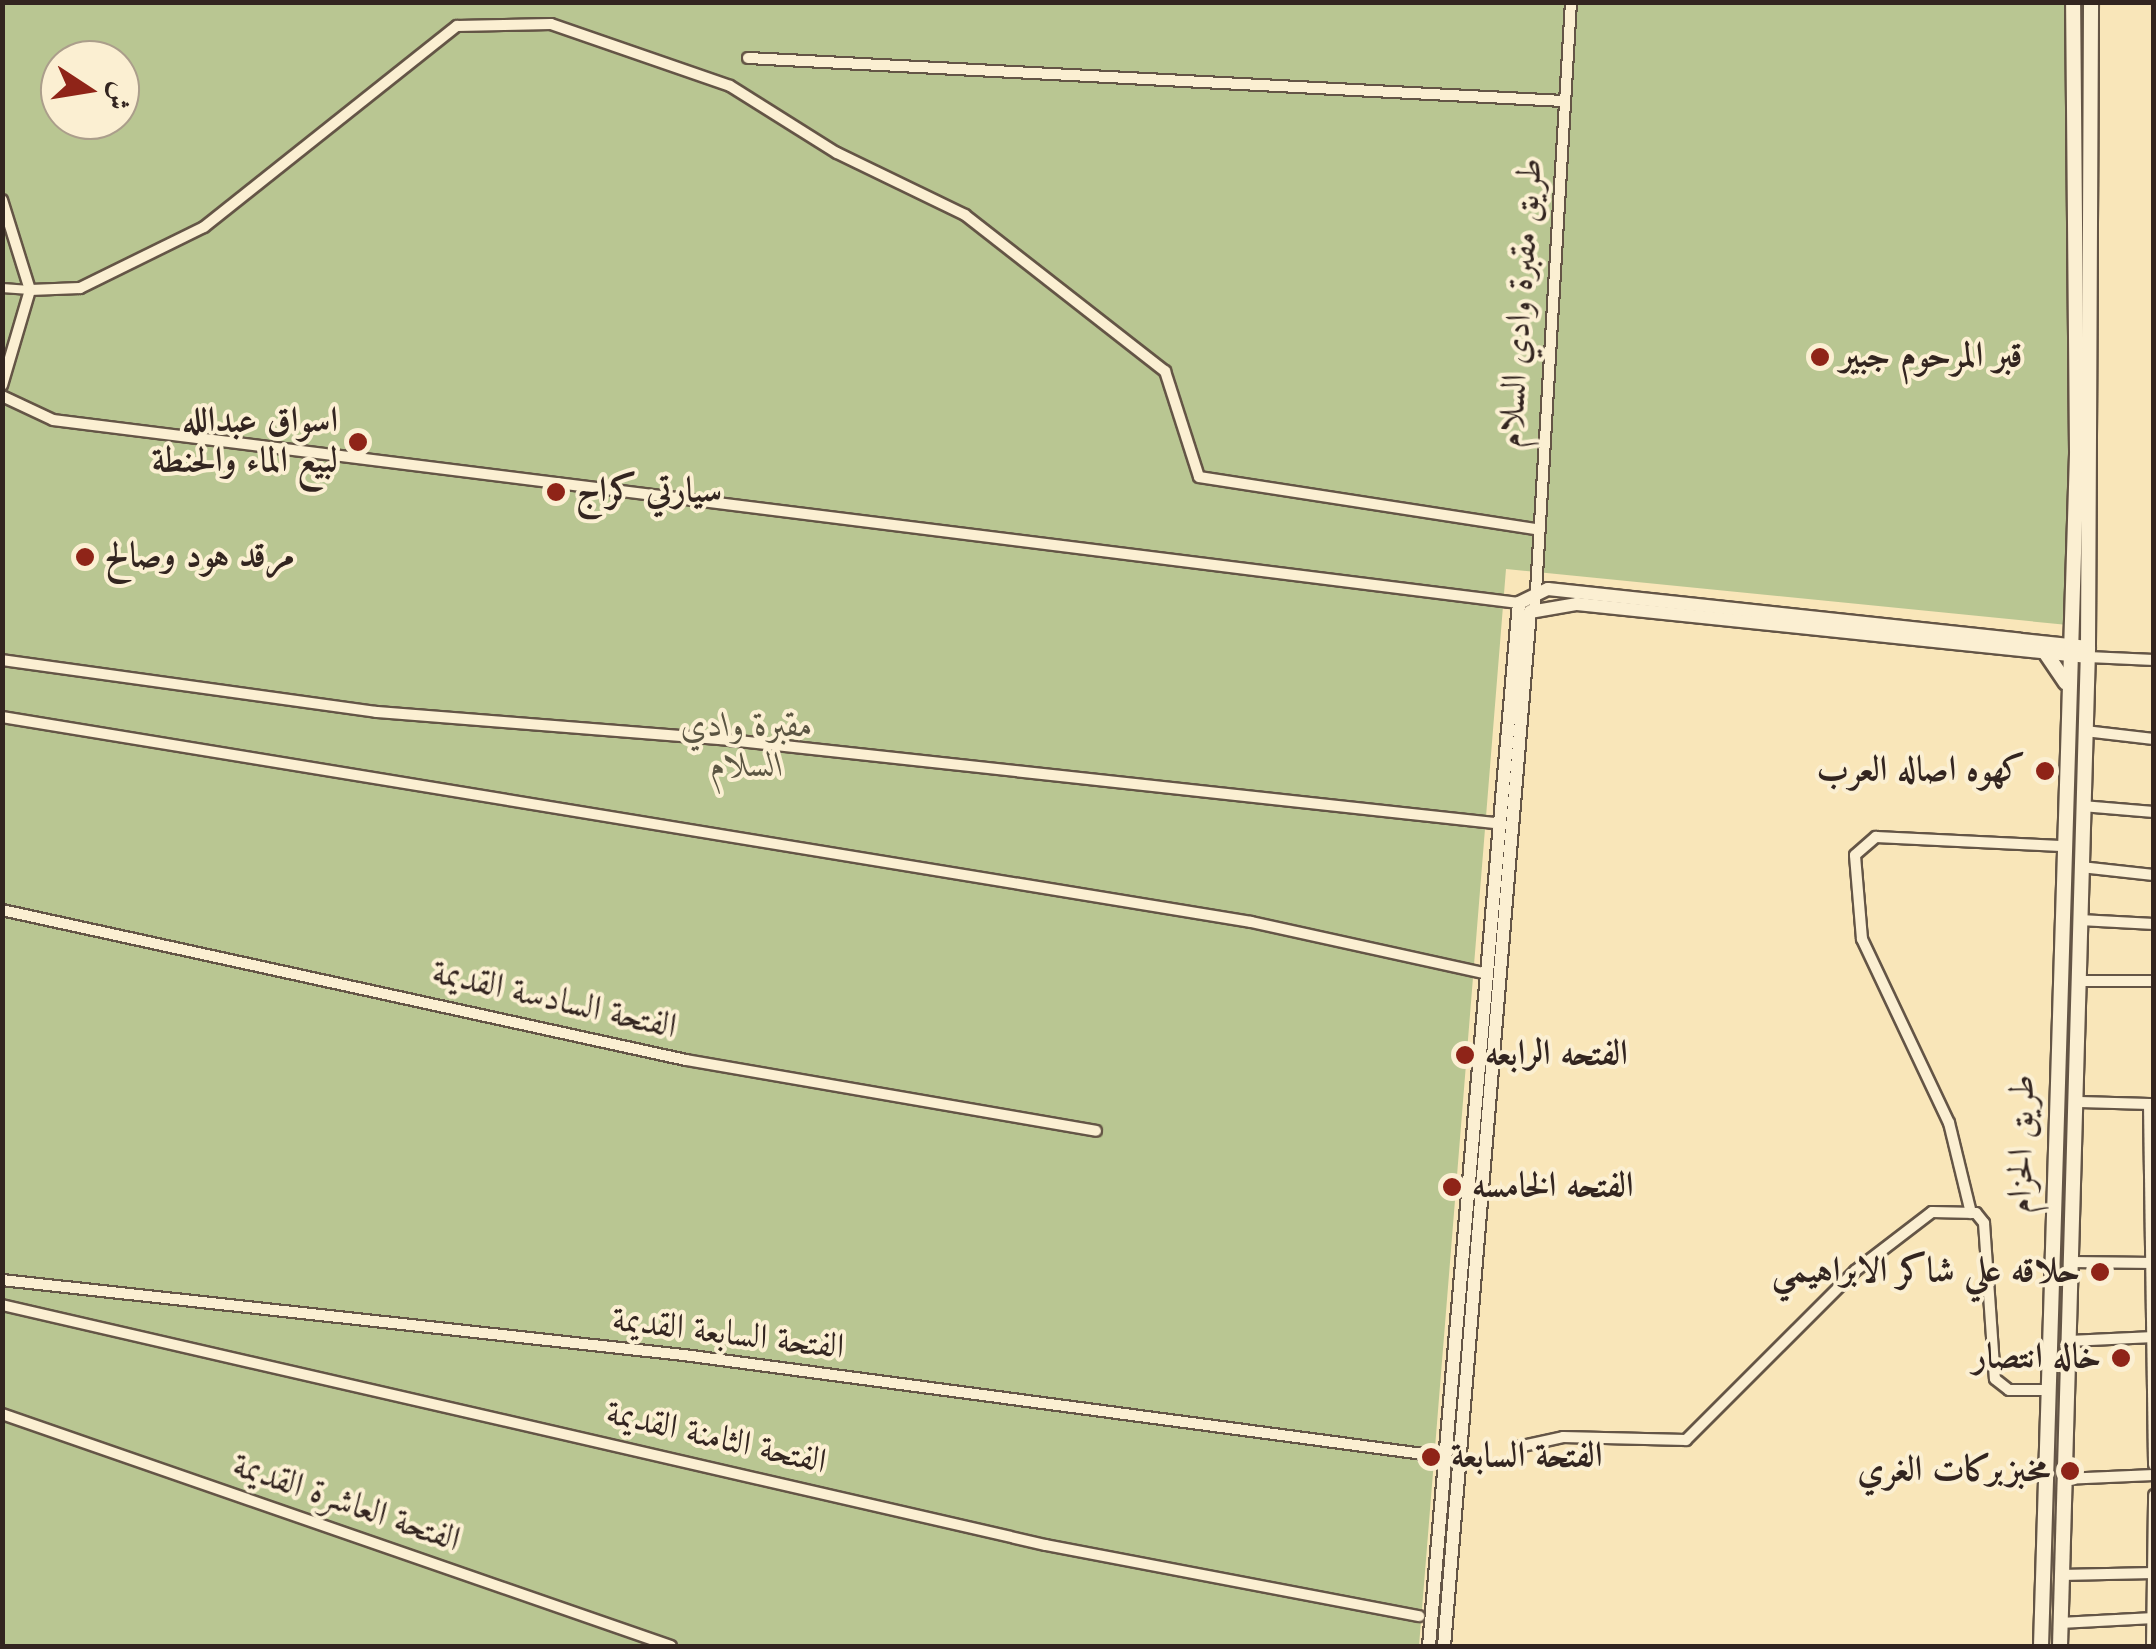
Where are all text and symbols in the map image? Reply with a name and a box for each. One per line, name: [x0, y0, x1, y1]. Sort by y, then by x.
north arrow: [40, 40, 140, 140]
text: ش: [101, 79, 134, 112]
street label: طريق مقبرة وادي السلام: [1491, 157, 1553, 449]
place label: قبر المرحوم جبير: [1840, 336, 2023, 378]
marker: قبر المرحوم جبير: [1809, 346, 1831, 368]
place label: اسواق عبدالله لبيع الماء والحنطة: [152, 401, 338, 483]
marker: اسواق عبدالله لبيع الماء والحنطة: [347, 431, 369, 453]
place label: سيارتي كراج: [576, 471, 722, 513]
marker: سيارتي كراج: [545, 481, 567, 503]
place label: مرقد هود وصالح: [105, 536, 295, 578]
marker: مرقد هود وصالح: [74, 546, 96, 568]
park label: مقبرة وادي السلام: [681, 706, 813, 788]
place label: كهوه اصاله العرب: [1816, 750, 2025, 792]
marker: كهوه اصاله العرب: [2034, 760, 2056, 782]
street label: الفتحة السادسة القديمة: [428, 952, 680, 1050]
place label: الفتحه الرابعه: [1485, 1034, 1628, 1076]
marker: الفتحه الرابعه: [1454, 1044, 1476, 1066]
street label: طريق الحزام: [2001, 1074, 2045, 1214]
place label: الفتحه الخامسه: [1472, 1166, 1634, 1208]
marker: الفتحه الخامسه: [1441, 1176, 1463, 1198]
place label: حلاقه علي شاكر الابراهيمي: [1772, 1251, 2080, 1293]
marker: حلاقه علي شاكر الابراهيمي: [2089, 1261, 2111, 1283]
street label: الفتحة السابعة القديمة: [610, 1300, 846, 1370]
place label: خاله انتصار: [1973, 1337, 2101, 1379]
marker: خاله انتصار: [2110, 1347, 2132, 1369]
street label: الفتحة الثامنة القديمة: [602, 1393, 830, 1485]
place label: الفتحة السابعة: [1451, 1436, 1603, 1478]
street label: الفتحة العاشرة القديمة: [227, 1445, 465, 1563]
marker: الفتحة السابعة: [1420, 1446, 1442, 1468]
place label: مخبزبركات الغري: [1857, 1450, 2050, 1492]
marker: مخبزبركات الغري: [2059, 1460, 2081, 1482]

